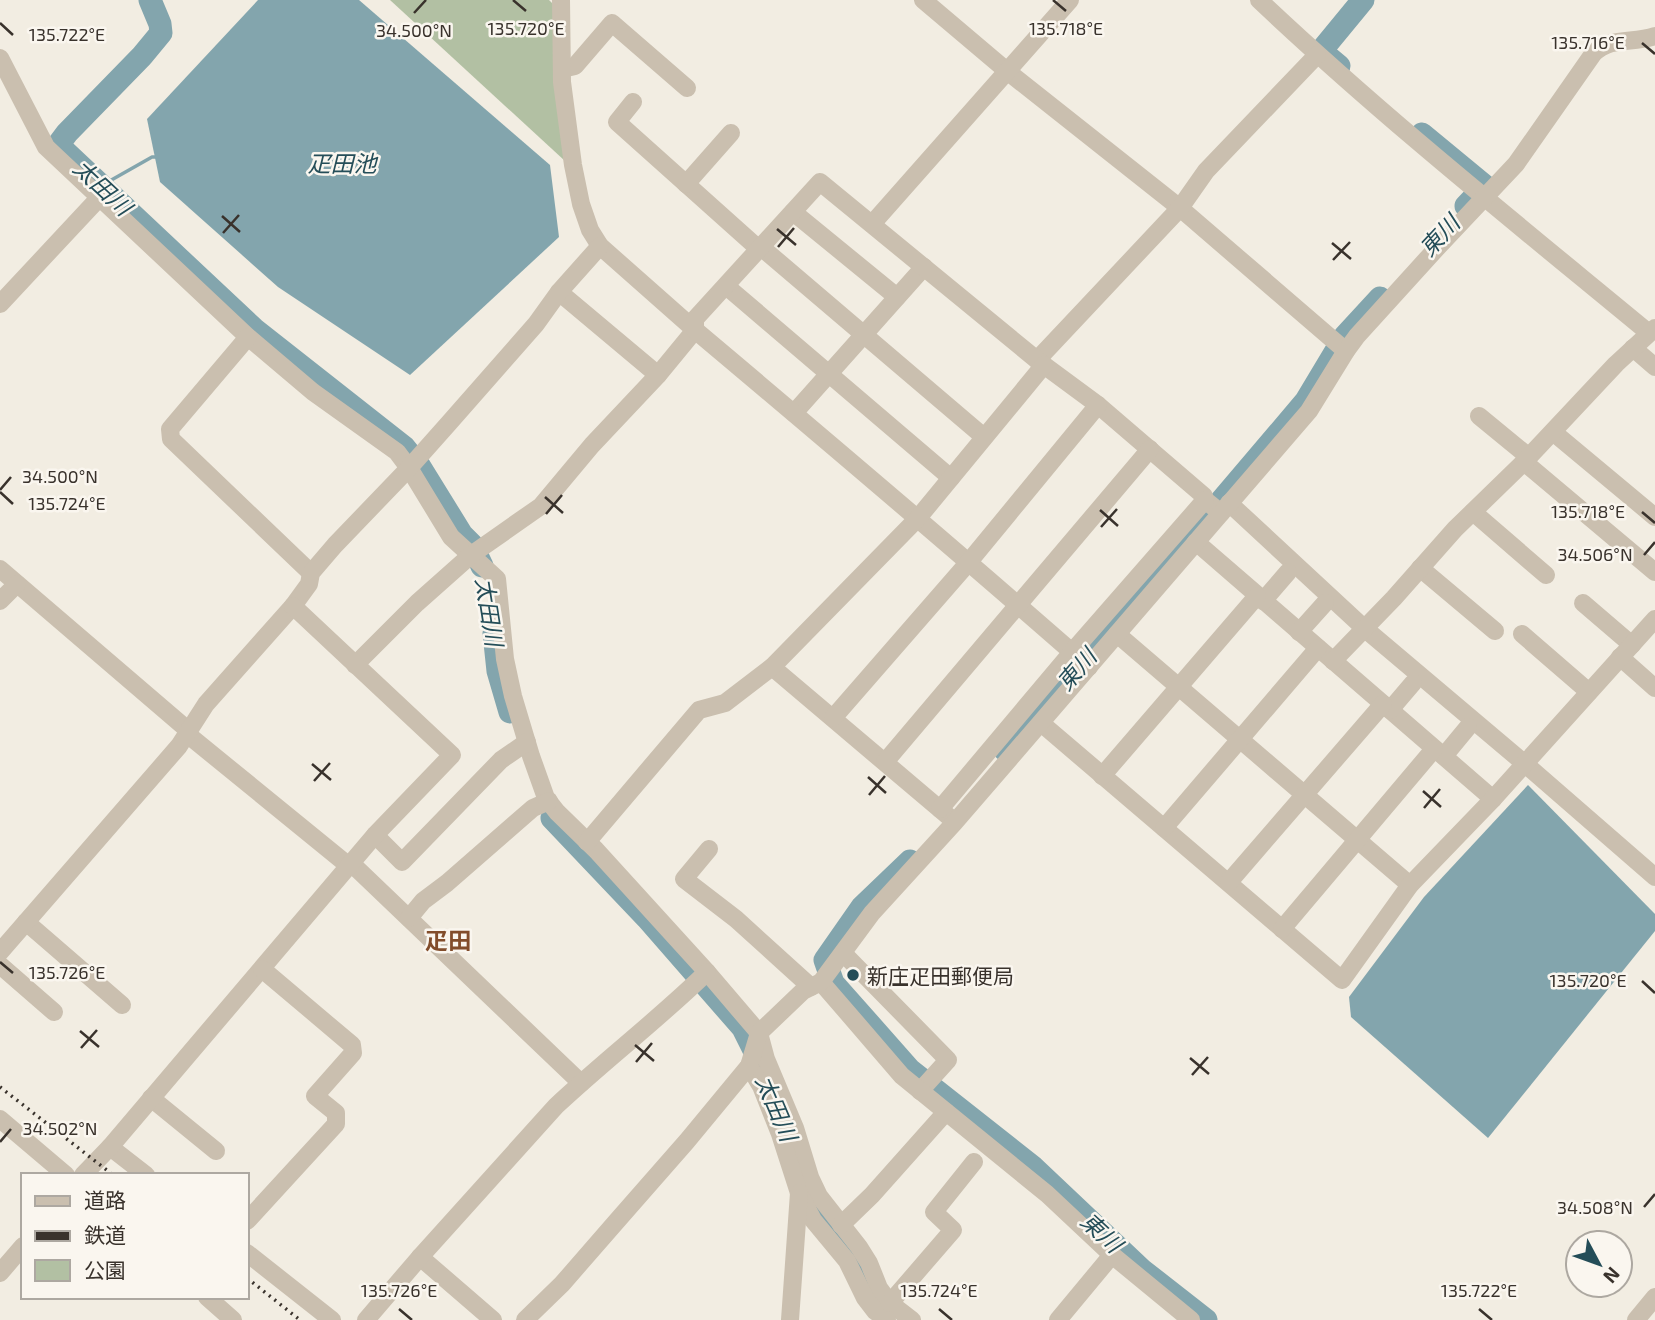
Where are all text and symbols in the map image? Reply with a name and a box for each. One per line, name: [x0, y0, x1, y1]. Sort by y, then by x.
text: 135.720°E: [487, 17, 565, 39]
text: 135.718°E: [1029, 17, 1103, 39]
text: 34.500°N: [376, 19, 452, 41]
text: 135.722°E: [29, 23, 105, 45]
text: 135.716°E: [1551, 31, 1625, 53]
water label: 疋田池: [308, 149, 379, 177]
water label: 太田川: [68, 153, 140, 223]
water label: 東川: [1413, 206, 1467, 261]
text: 34.500°N: [22, 465, 98, 487]
text: 135.724°E: [28, 492, 106, 514]
text: 135.718°E: [1551, 500, 1625, 522]
text: 34.506°N: [1557, 543, 1633, 565]
water label: 太田川: [471, 576, 510, 651]
water label: 東川: [1050, 640, 1104, 696]
district label: 疋田: [425, 926, 471, 954]
text: 135.726°E: [29, 961, 105, 983]
place label: 新庄疋田郵便局: [867, 963, 1014, 988]
marker: 新庄疋田郵便局: [845, 967, 861, 983]
text: 135.720°E: [1549, 969, 1627, 991]
water label: 太田川: [751, 1071, 805, 1148]
text: 34.502°N: [22, 1117, 98, 1139]
legend: [21, 1173, 248, 1299]
text: 道路: [84, 1187, 126, 1212]
text: 34.508°N: [1557, 1196, 1633, 1218]
water label: 東川: [1076, 1206, 1131, 1260]
text: 鉄道: [84, 1222, 126, 1247]
north arrow: [1564, 1229, 1634, 1299]
text: 公園: [84, 1257, 126, 1282]
text: N: [1599, 1263, 1625, 1288]
text: 135.726°E: [361, 1279, 437, 1301]
text: 135.724°E: [900, 1279, 978, 1301]
text: 135.722°E: [1441, 1279, 1517, 1301]

